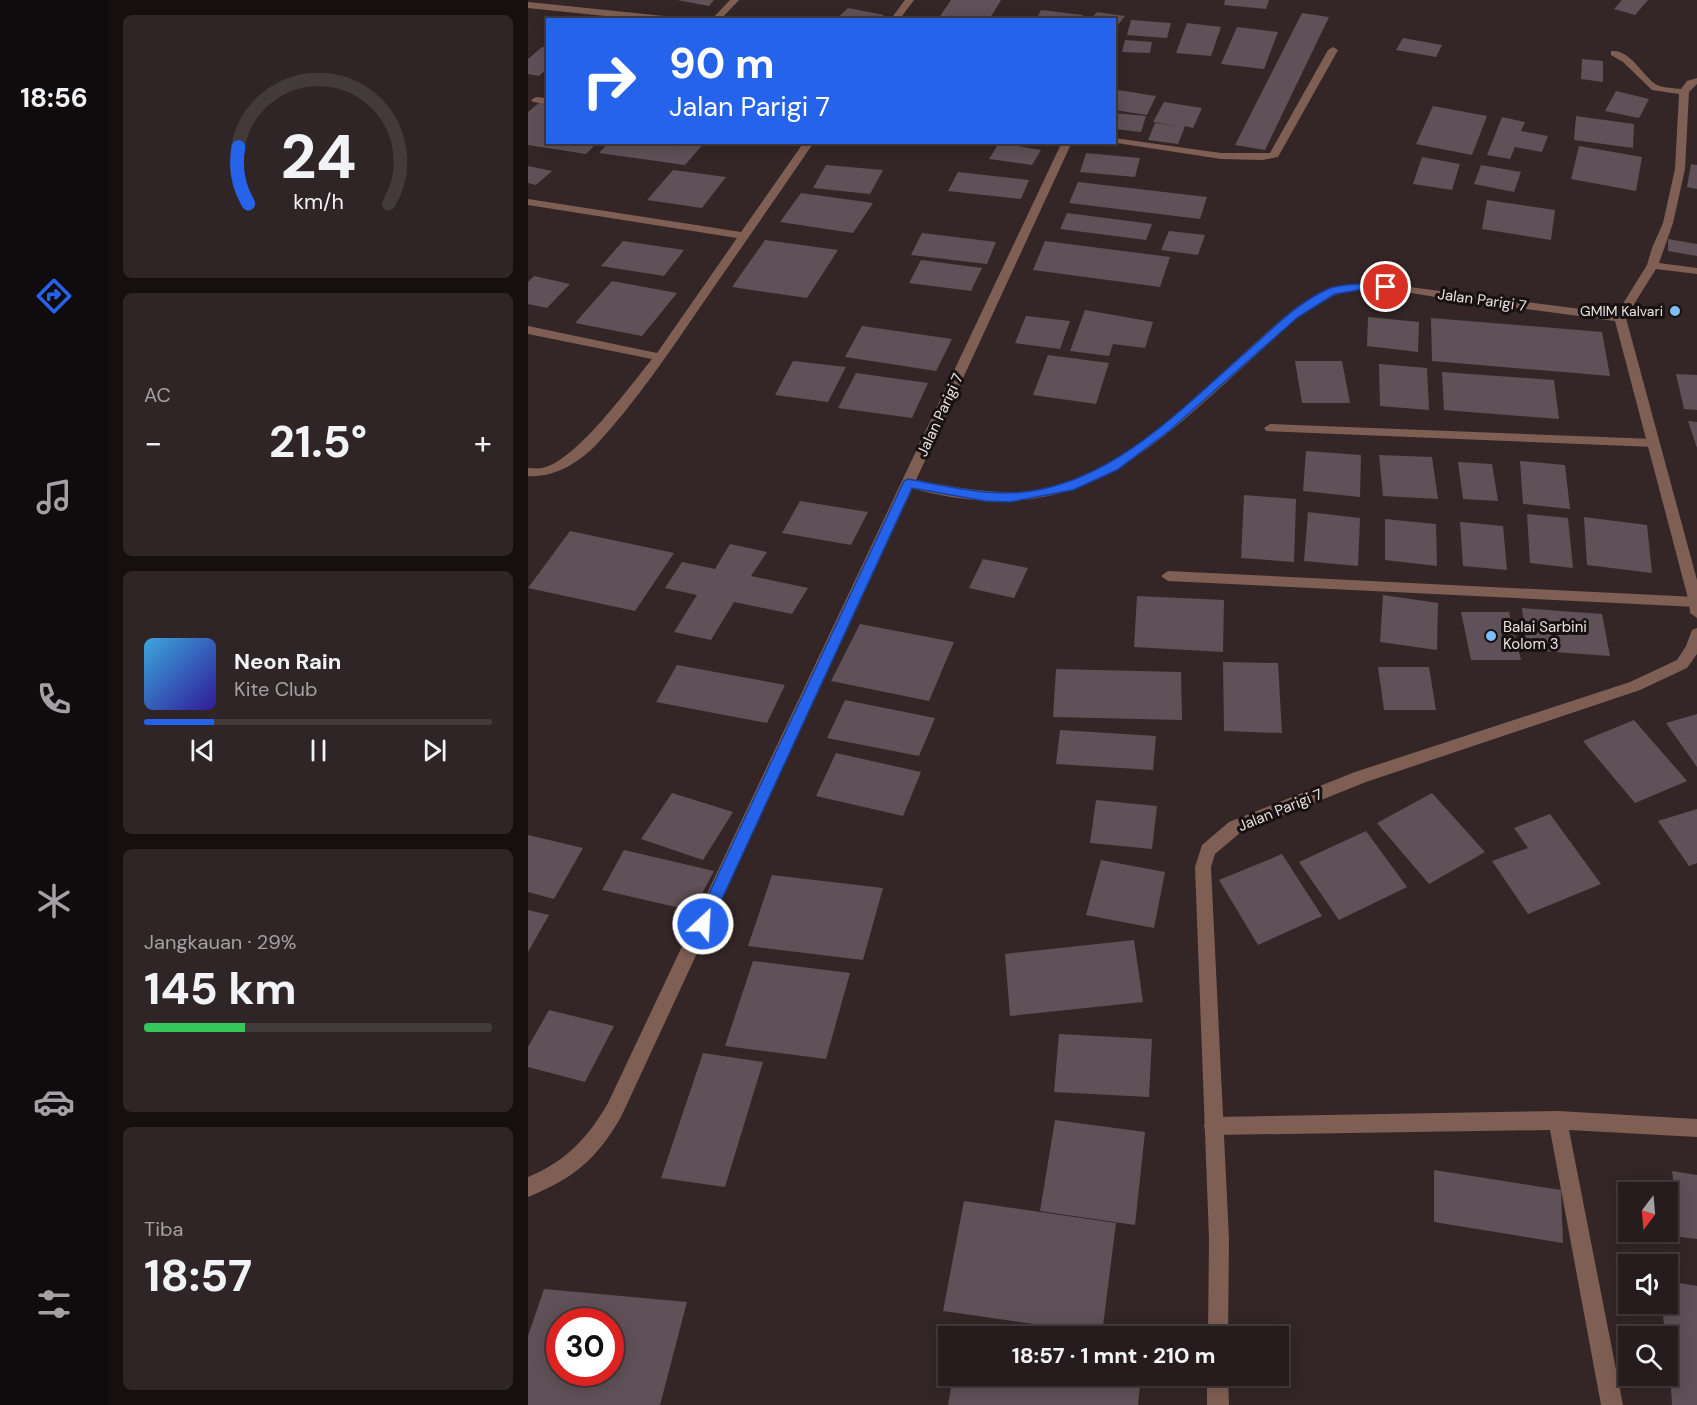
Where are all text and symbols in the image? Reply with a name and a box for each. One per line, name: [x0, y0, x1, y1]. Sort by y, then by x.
text: 90 m: [669, 36, 775, 91]
icon: right: [570, 42, 648, 120]
text: 18:56: [20, 80, 88, 115]
text: Jalan Parigi 7: [669, 89, 830, 124]
text: 24: [280, 116, 356, 197]
text: km/h: [293, 188, 343, 216]
pin: [1360, 261, 1411, 312]
icon: arrive: [1369, 270, 1402, 303]
icon: directions: [33, 275, 75, 317]
street label: Jalan Parigi 7: [1436, 284, 1528, 316]
place label: GMIM Kalvari: [1580, 302, 1663, 320]
marker: GMIM Kalvari: [1668, 304, 1682, 318]
street label: Jalan Parigi 7: [912, 370, 968, 460]
text: AC: [144, 382, 171, 408]
text: 21.5°: [269, 412, 367, 471]
text: −: [144, 421, 162, 464]
text: +: [474, 421, 492, 464]
icon: music: [33, 476, 75, 518]
place label: Balai Sarbini Kolom 3: [1503, 617, 1587, 654]
marker: Balai Sarbini Kolom 3: [1484, 629, 1498, 643]
text: Neon Rain: [234, 647, 341, 676]
text: Kite Club: [234, 676, 318, 702]
icon: phone: [33, 678, 75, 720]
icon: previous: [186, 734, 219, 767]
icon: pause: [302, 734, 335, 767]
icon: next: [418, 734, 451, 767]
street label: Jalan Parigi 7: [1235, 784, 1325, 836]
icon: climate: [33, 880, 75, 922]
position arrow: [671, 892, 735, 956]
text: Jangkauan · 29%: [144, 929, 296, 955]
text: 145 km: [144, 959, 297, 1018]
icon: car: [33, 1081, 75, 1123]
north arrow: [1618, 1182, 1678, 1242]
map controls: [1618, 1182, 1678, 1386]
text: Tiba: [144, 1216, 183, 1242]
text: 18:57: [144, 1246, 252, 1305]
button: sound: [1618, 1254, 1678, 1314]
icon: filters: [33, 1283, 75, 1325]
speed limit sign: 30: [546, 1308, 624, 1386]
button: search: [1618, 1326, 1678, 1386]
text: 18:57 · 1 mnt · 210 m: [1012, 1341, 1215, 1370]

